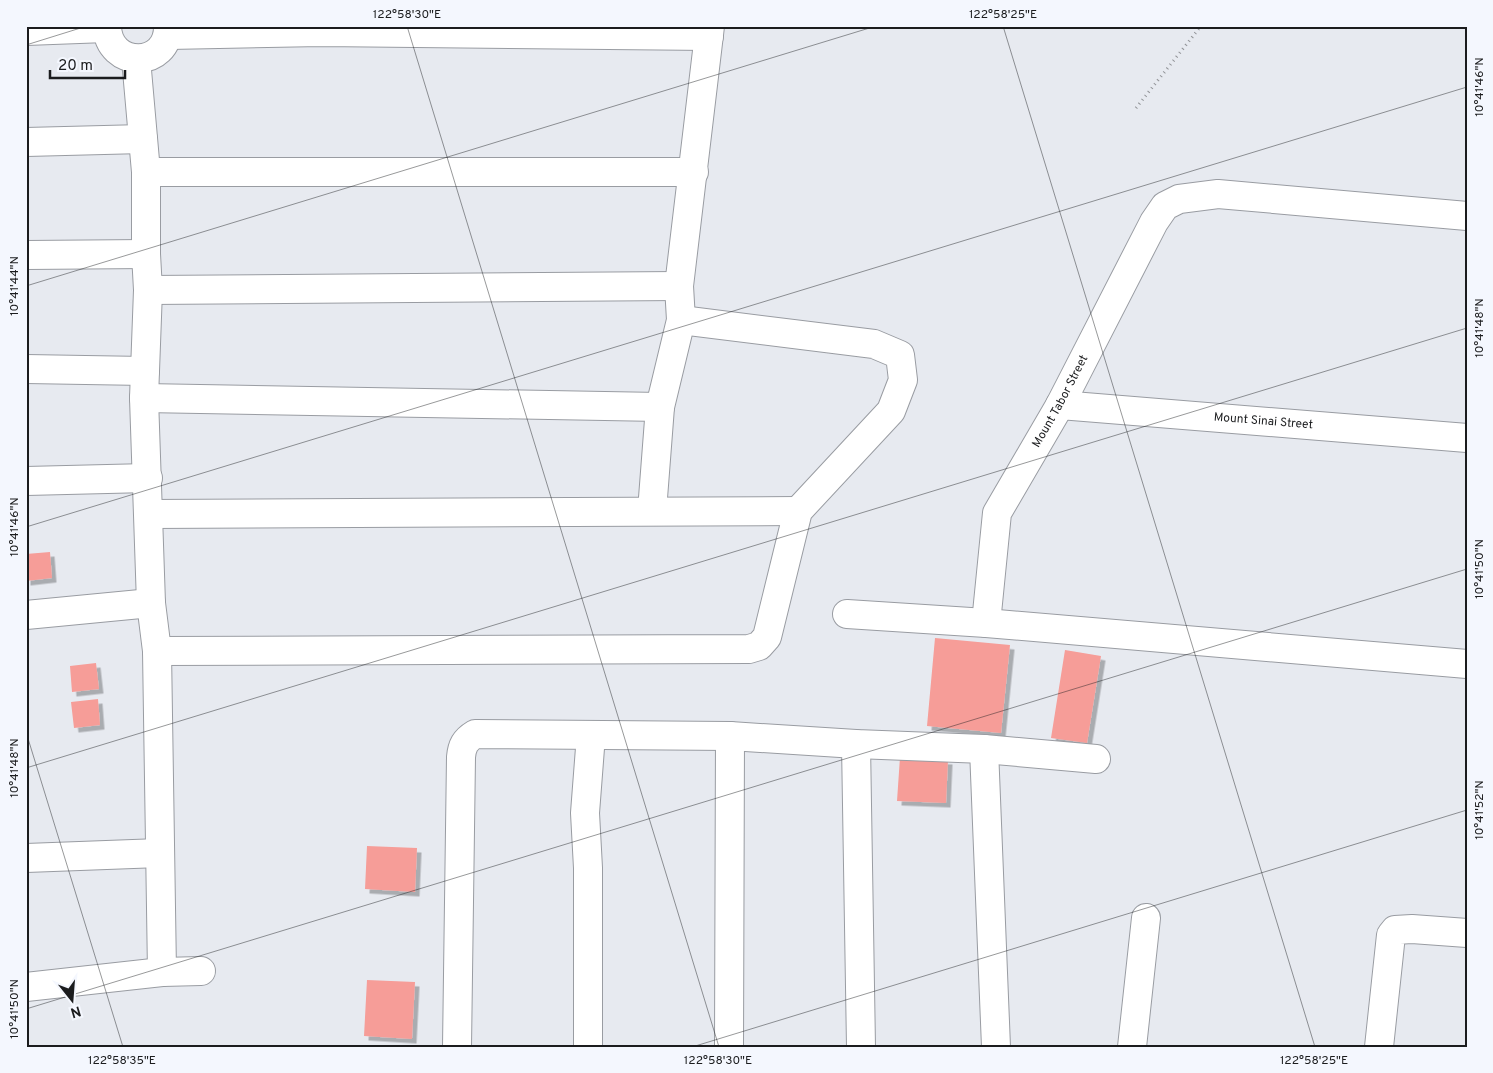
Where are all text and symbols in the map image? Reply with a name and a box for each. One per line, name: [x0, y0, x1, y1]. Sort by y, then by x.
text: 122°58'30"E: [373, 7, 441, 23]
text: 122°58'25"E: [969, 7, 1037, 23]
scale bar: [50, 48, 125, 80]
text: 20 m: [58, 57, 93, 76]
text: 10°41'46"N: [1472, 57, 1488, 117]
text: 10°41'44"N: [7, 256, 23, 316]
text: 10°41'48"N: [1472, 298, 1488, 358]
street label: Mount Tabor Street: [1029, 352, 1092, 451]
street label: Mount Sinai Street: [1213, 409, 1314, 433]
text: 10°41'46"N: [7, 497, 23, 557]
text: 10°41'50"N: [1472, 539, 1488, 599]
text: 10°41'48"N: [7, 738, 23, 798]
text: 10°41'52"N: [1472, 780, 1488, 840]
north arrow: [48, 976, 98, 1026]
text: 10°41'50"N: [7, 979, 23, 1039]
text: N: [68, 1001, 83, 1021]
text: 122°58'35"E: [88, 1053, 156, 1069]
text: 122°58'30"E: [684, 1053, 752, 1069]
text: 122°58'25"E: [1280, 1053, 1348, 1069]

